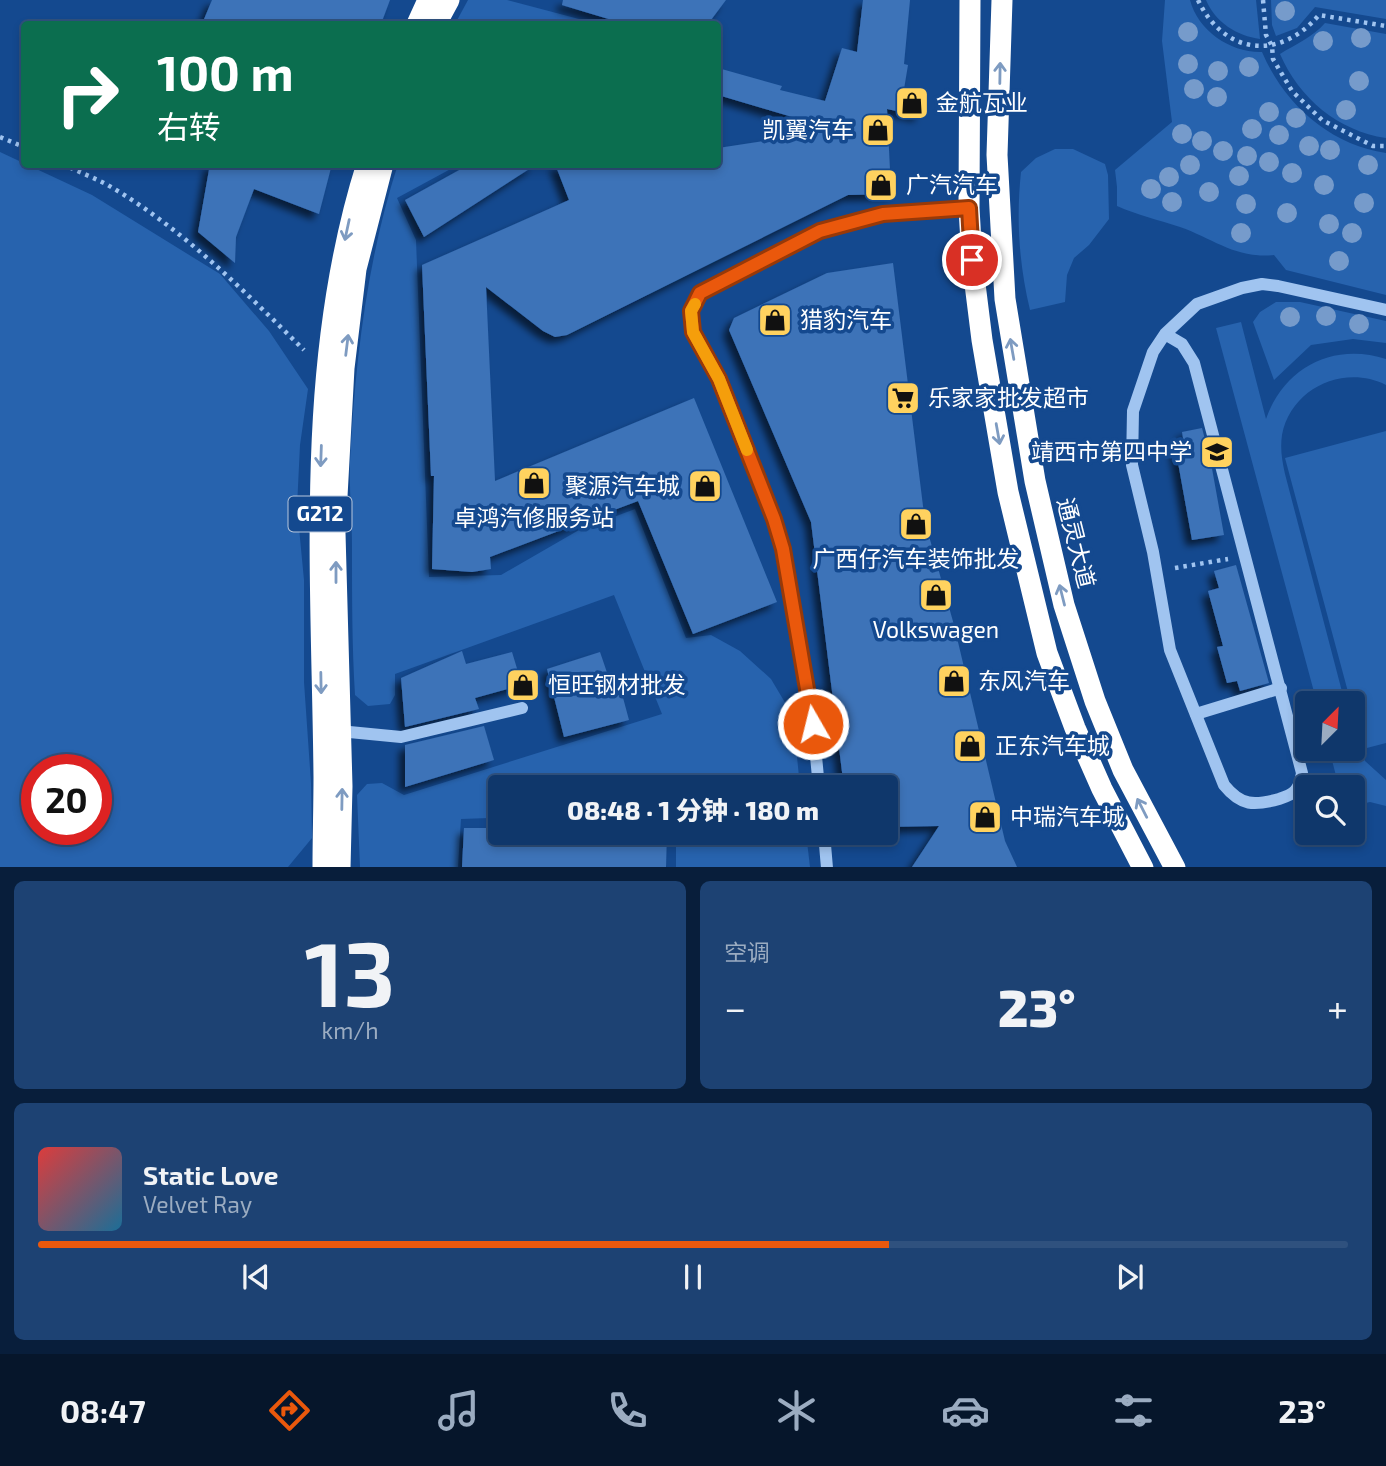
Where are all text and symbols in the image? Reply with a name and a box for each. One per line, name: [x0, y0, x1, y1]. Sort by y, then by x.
text: 100 m: [157, 42, 294, 101]
icon: right: [42, 49, 133, 140]
one-way arrow: [994, 62, 1007, 85]
shop icon: 金航瓦业: [893, 84, 931, 122]
place label: 金航瓦业: [936, 88, 1028, 116]
text: 右转: [157, 107, 221, 145]
shop icon: 凯翼汽车: [859, 111, 897, 149]
place label: 凯翼汽车: [762, 115, 854, 143]
shop icon: 广汽汽车: [862, 166, 900, 204]
place label: 广汽汽车: [906, 170, 998, 198]
one-way arrow: [340, 218, 354, 241]
pin: [942, 230, 1002, 290]
icon: arrive: [953, 241, 991, 279]
shop icon: 猎豹汽车: [756, 301, 794, 339]
place label: 猎豹汽车: [800, 305, 892, 333]
one-way arrow: [340, 334, 353, 357]
one-way arrow: [1005, 338, 1018, 360]
supermarket icon: 乐家家批发超市: [884, 379, 922, 417]
place label: 乐家家批发超市: [928, 383, 1089, 411]
one-way arrow: [992, 422, 1005, 445]
school or university icon: 靖西市第四中学: [1198, 433, 1236, 471]
place label: 靖西市第四中学: [1031, 437, 1192, 465]
one-way arrow: [315, 444, 328, 467]
shop icon: 卓鸿汽修服务站: [515, 464, 553, 502]
shop icon: 聚源汽车城: [686, 467, 724, 505]
place label: 聚源汽车城: [565, 471, 680, 499]
street label: 通灵大道: [1052, 495, 1102, 591]
road number: G212: [288, 496, 352, 532]
place label: 卓鸿汽修服务站: [454, 503, 615, 531]
shop icon: 广西仔汽车装饰批发: [897, 505, 935, 543]
place label: 广西仔汽车装饰批发: [813, 544, 1020, 572]
one-way arrow: [329, 561, 343, 584]
shop icon: Volkswagen: [917, 576, 955, 614]
one-way arrow: [1055, 584, 1068, 607]
place label: Volkswagen: [873, 615, 999, 643]
shop icon: 东风汽车: [935, 662, 973, 700]
shop icon: 恒旺钢材批发: [504, 666, 542, 704]
place label: 东风汽车: [978, 666, 1070, 694]
place label: 恒旺钢材批发: [548, 670, 686, 698]
one-way arrow: [315, 671, 328, 694]
position arrow: [776, 687, 850, 761]
north arrow: [1295, 691, 1365, 761]
map controls: [1295, 691, 1365, 845]
shop icon: 正东汽车城: [951, 727, 989, 765]
place label: 正东汽车城: [995, 731, 1110, 759]
speed limit sign: 20: [21, 754, 112, 845]
button: search: [1295, 775, 1365, 845]
one-way arrow: [335, 788, 348, 811]
text: 08:48 · 1 分钟 · 180 m: [567, 794, 819, 825]
shop icon: 中瑞汽车城: [966, 798, 1004, 836]
one-way arrow: [1135, 798, 1148, 819]
place label: 中瑞汽车城: [1010, 802, 1125, 830]
text: 13: [305, 916, 395, 1025]
text: 空调: [724, 938, 770, 966]
text: 23°: [998, 975, 1076, 1037]
text: −: [724, 984, 746, 1030]
text: +: [1327, 984, 1348, 1030]
text: km/h: [321, 1016, 379, 1044]
text: Static Love: [143, 1159, 279, 1190]
text: Velvet Ray: [143, 1190, 252, 1218]
icon: previous: [237, 1258, 275, 1296]
icon: pause: [674, 1258, 712, 1296]
icon: next: [1111, 1258, 1149, 1296]
icon: directions: [265, 1386, 314, 1435]
icon: music: [434, 1386, 483, 1435]
icon: phone: [603, 1386, 652, 1435]
icon: climate: [772, 1386, 821, 1435]
icon: car: [941, 1386, 990, 1435]
icon: filters: [1109, 1386, 1158, 1435]
text: 08:47: [60, 1391, 146, 1429]
text: 23°: [1278, 1391, 1326, 1429]

